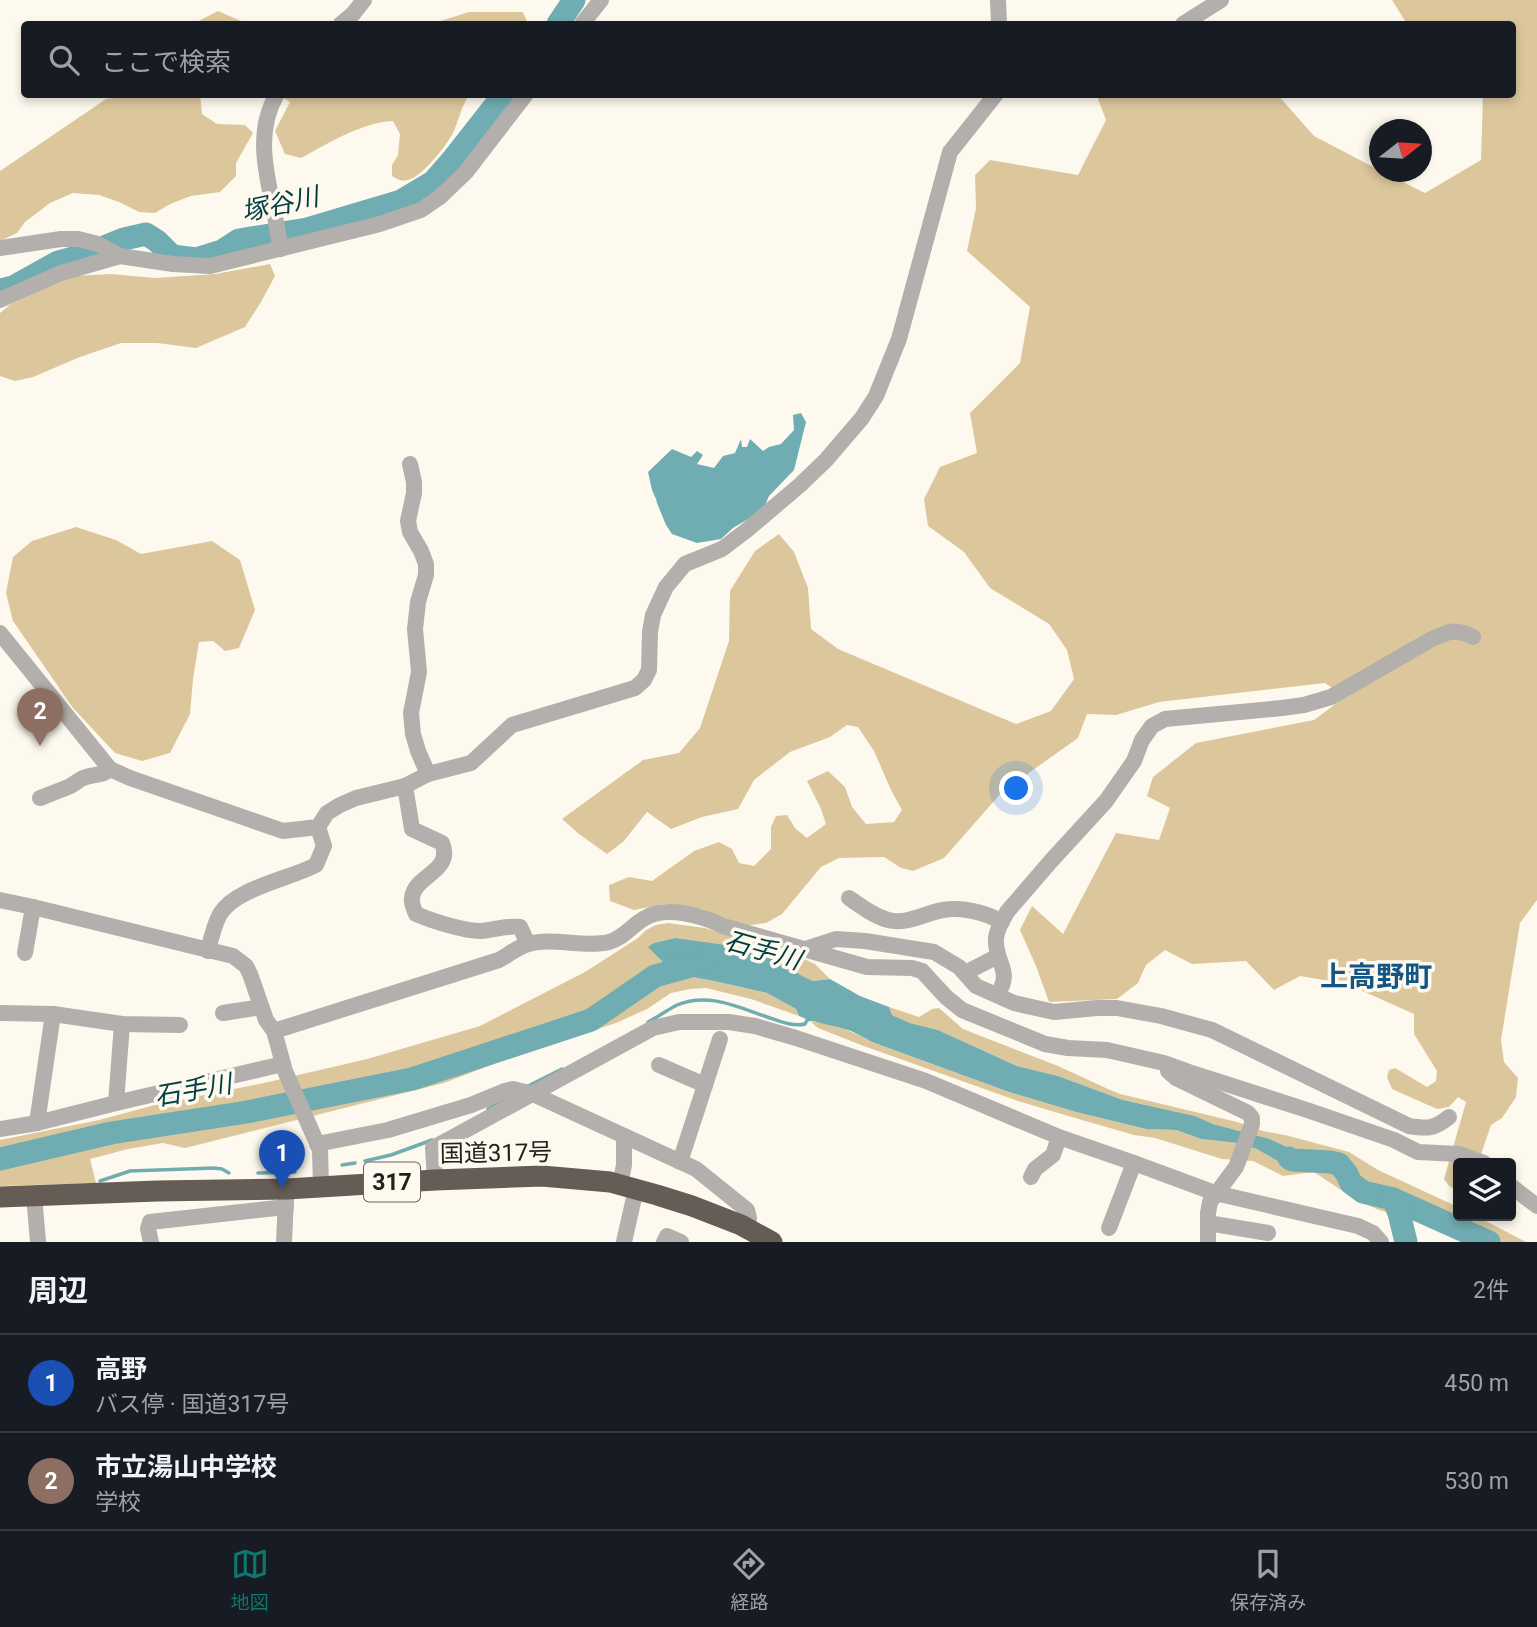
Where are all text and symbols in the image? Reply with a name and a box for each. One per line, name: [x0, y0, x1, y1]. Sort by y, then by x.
search box: [21, 21, 1516, 98]
icon: search: [45, 41, 83, 79]
text: ここで検索: [101, 47, 231, 77]
north arrow: [1369, 119, 1432, 182]
water label: 塚谷川: [239, 181, 324, 227]
pin: 2: [17, 688, 63, 746]
your location: [999, 771, 1033, 805]
water label: 石手川: [721, 925, 808, 976]
district label: 上高野町: [1320, 960, 1432, 993]
water label: 石手川: [152, 1068, 237, 1112]
pin: 1: [259, 1130, 305, 1188]
street label: 国道317号: [440, 1138, 552, 1168]
map controls: [1453, 1158, 1516, 1221]
button: layers: [1453, 1158, 1516, 1221]
road number: 317: [364, 1162, 420, 1202]
text: 周辺: [28, 1273, 88, 1308]
text: 2件: [1473, 1277, 1509, 1304]
text: 高野: [95, 1354, 147, 1384]
text: 1: [44, 1370, 58, 1397]
text: 450 m: [1444, 1370, 1509, 1397]
text: バス停 · 国道317号: [95, 1391, 289, 1418]
text: 市立湯山中学校: [95, 1452, 277, 1482]
text: 2: [44, 1468, 58, 1495]
text: 530 m: [1444, 1468, 1509, 1495]
text: 学校: [95, 1489, 141, 1516]
tab: 地図: [231, 1545, 269, 1614]
tab: 経路: [730, 1545, 768, 1614]
tab: 保存済み: [1230, 1545, 1306, 1614]

